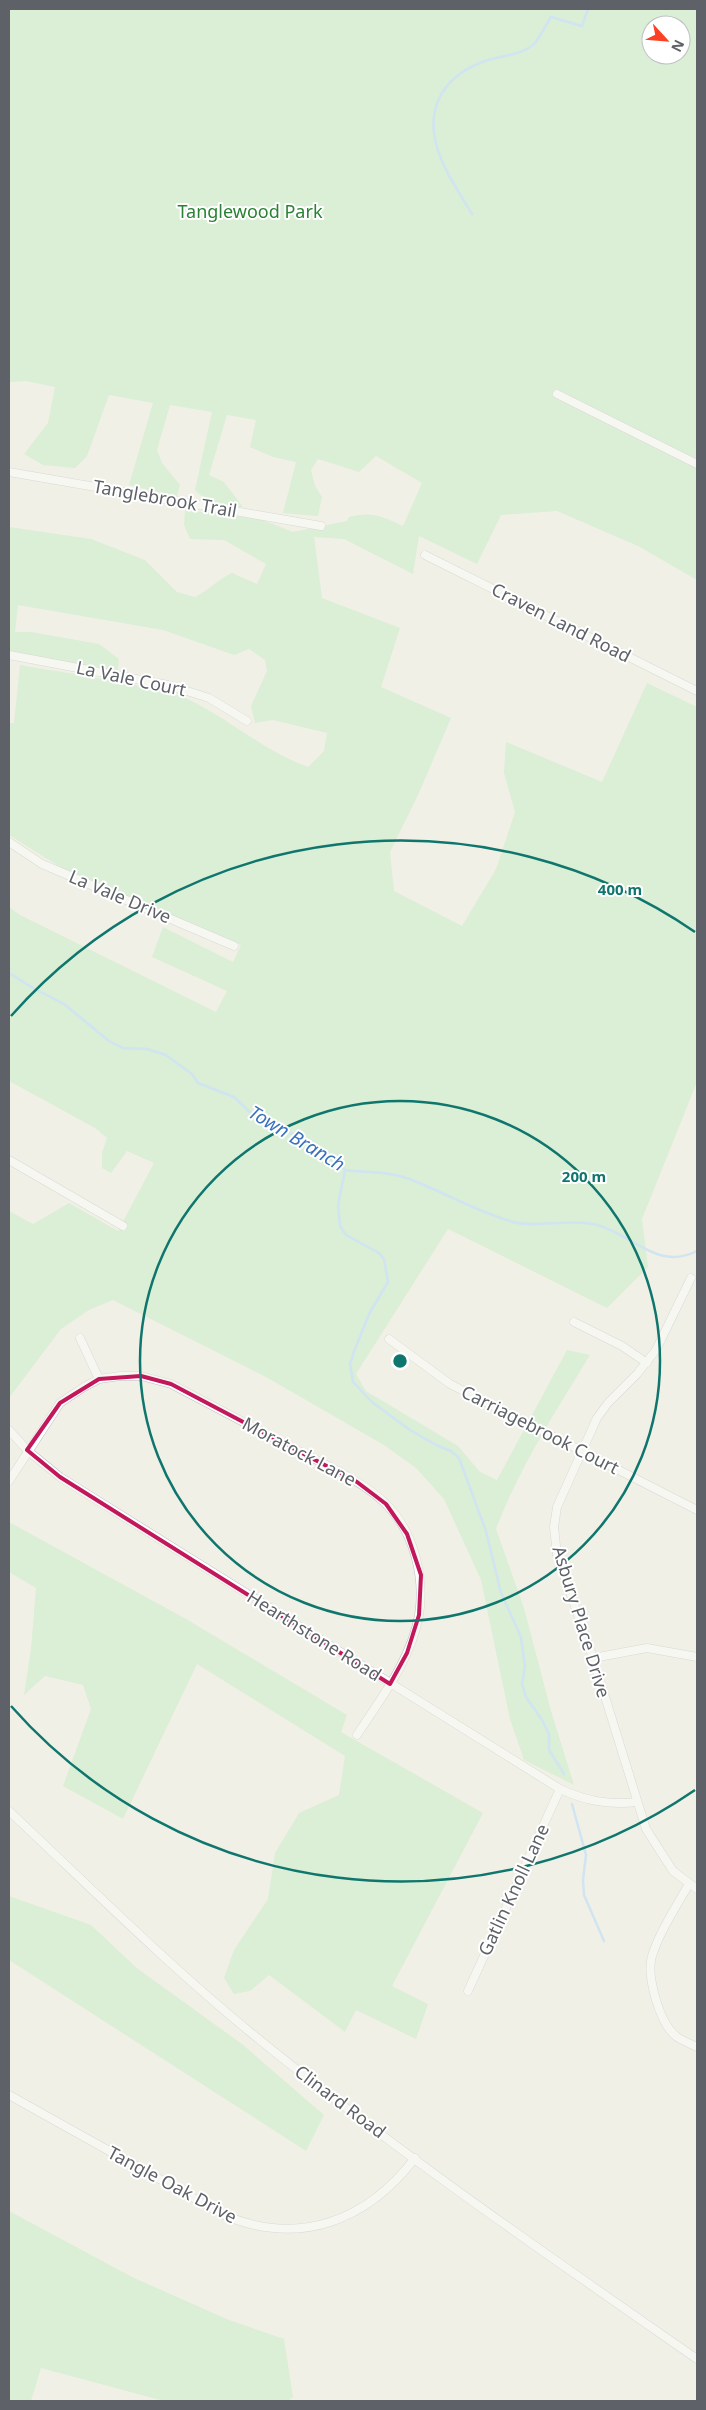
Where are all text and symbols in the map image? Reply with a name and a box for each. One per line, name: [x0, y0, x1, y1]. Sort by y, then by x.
north arrow: [641, 15, 691, 65]
text: N: [667, 37, 689, 55]
park label: Tanglewood Park: [177, 199, 323, 223]
street label: Tanglebrook Trail: [91, 474, 239, 522]
street label: Craven Land Road: [488, 577, 635, 668]
street label: La Vale Court: [74, 655, 189, 701]
street label: La Vale Drive: [66, 864, 175, 928]
text: 400 m: [598, 879, 642, 899]
water label: Town Branch: [244, 1099, 350, 1177]
text: 200 m: [562, 1166, 606, 1186]
centre of rings: [391, 1352, 409, 1370]
street label: Carriagebrook Court: [458, 1379, 624, 1479]
street label: Moratock Lane: [238, 1411, 361, 1491]
street label: Asbury Place Drive: [547, 1543, 616, 1700]
street label: Hearthstone Road: [243, 1584, 386, 1686]
street label: Gatlin Knoll Lane: [472, 1820, 554, 1959]
street label: Clinard Road: [290, 2059, 391, 2143]
street label: Tangle Oak Drive: [104, 2140, 241, 2228]

